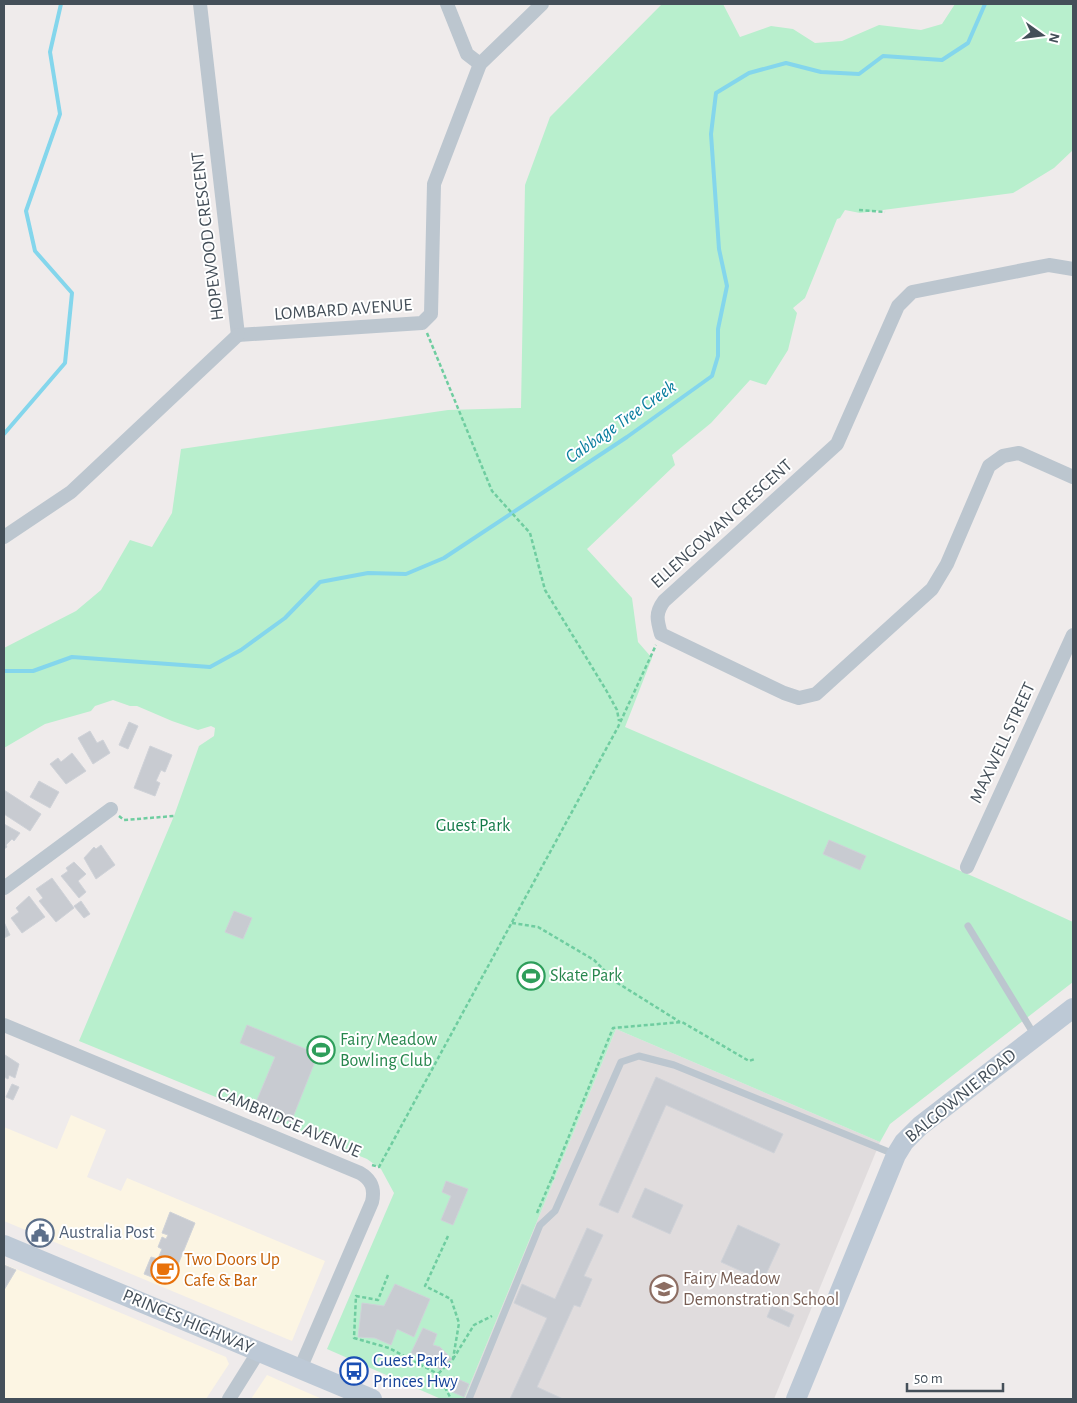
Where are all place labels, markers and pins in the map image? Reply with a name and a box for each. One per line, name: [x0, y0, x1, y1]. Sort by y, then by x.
sports icon: Skate Park: [516, 961, 546, 991]
place label: Skate Park: [550, 967, 623, 985]
place label: Fairy Meadow Bowling Club: [340, 1031, 437, 1070]
sports icon: Fairy Meadow Bowling Club: [306, 1035, 336, 1065]
public building icon: Australia Post: [25, 1218, 55, 1248]
place label: Australia Post: [59, 1224, 155, 1242]
place label: Two Doors Up Cafe & Bar: [184, 1251, 280, 1290]
cafe icon: Two Doors Up Cafe & Bar: [150, 1255, 180, 1285]
place label: Fairy Meadow Demonstration School: [683, 1270, 839, 1309]
school or university icon: Fairy Meadow Demonstration School: [649, 1274, 679, 1304]
place label: Guest Park, Princes Hwy: [373, 1352, 458, 1391]
bus stop icon: Guest Park, Princes Hwy: [339, 1356, 369, 1386]

